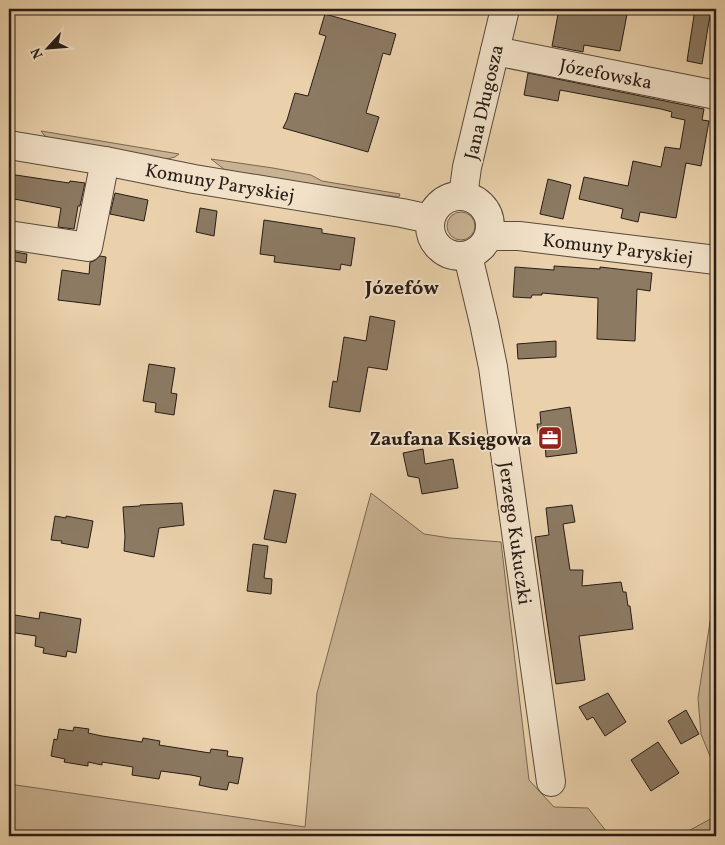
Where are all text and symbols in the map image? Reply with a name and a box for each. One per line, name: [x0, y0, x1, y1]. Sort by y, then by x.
north arrow: [22, 22, 72, 72]
street label: Jana Długosza: [459, 42, 511, 163]
text: N: [27, 44, 48, 62]
street label: Józefowska: [557, 53, 654, 97]
street label: Komuny Paryskiej: [143, 158, 296, 210]
street label: Komuny Paryskiej: [541, 228, 694, 272]
district label: Józefów: [364, 275, 439, 303]
office icon: Zaufana Księgowa: [537, 425, 563, 451]
place label: Zaufana Księgowa: [369, 427, 532, 453]
street label: Jerzego Kukuczki: [491, 460, 537, 607]

